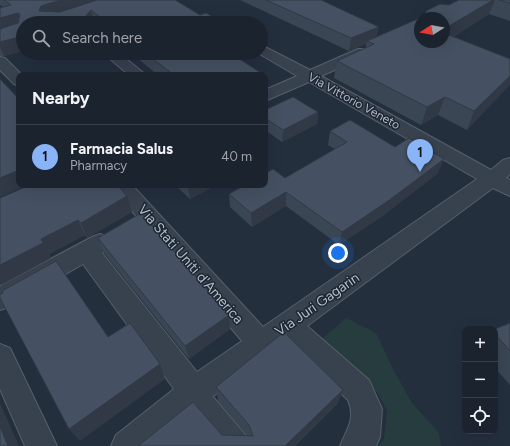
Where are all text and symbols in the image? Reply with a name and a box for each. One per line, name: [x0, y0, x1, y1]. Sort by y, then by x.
north arrow: [414, 12, 450, 48]
search box: [16, 16, 268, 60]
icon: search: [30, 27, 52, 49]
text: Search here: [62, 29, 142, 47]
street label: Via Vittorio Veneto: [305, 70, 403, 132]
text: Nearby: [32, 88, 90, 108]
pin: 1: [407, 139, 433, 172]
text: Farmacia Salus: [70, 140, 173, 158]
text: 1: [42, 149, 48, 164]
text: 40 m: [221, 149, 252, 164]
text: Pharmacy: [70, 158, 127, 173]
street label: Via Stati Uniti d'America: [134, 201, 247, 327]
your location: [328, 243, 348, 263]
street label: Via Juri Gagarin: [272, 269, 363, 340]
map controls: [462, 326, 498, 434]
button: +: [462, 326, 498, 362]
button: −: [462, 362, 498, 398]
button: locate: [462, 398, 498, 434]

